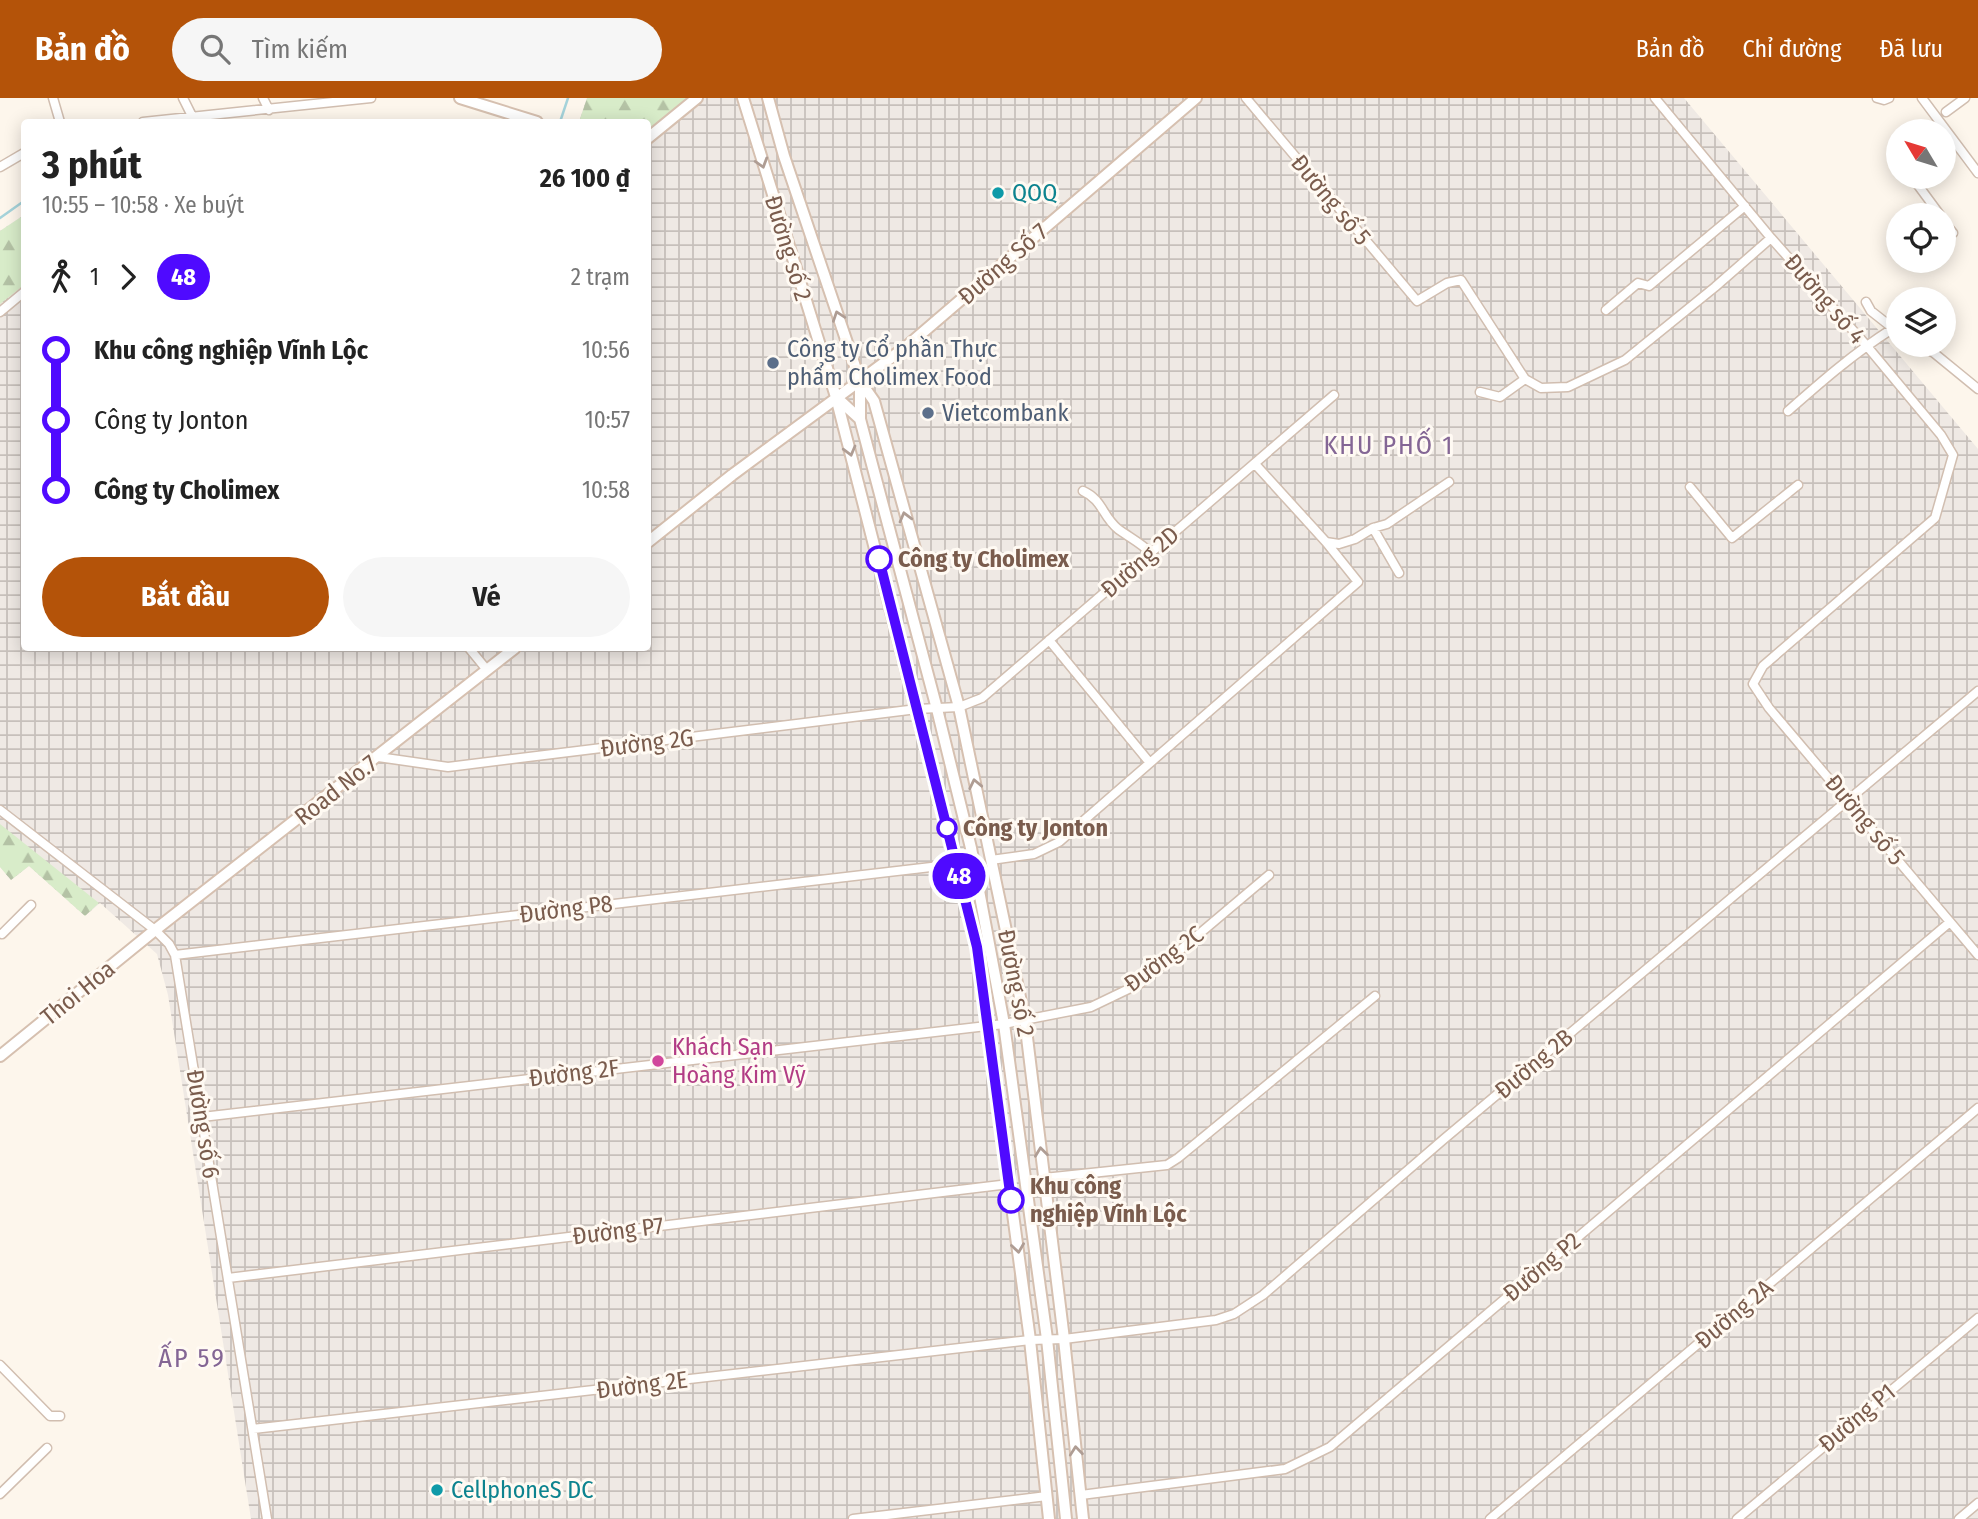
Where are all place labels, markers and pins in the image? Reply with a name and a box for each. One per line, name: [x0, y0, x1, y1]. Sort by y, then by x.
place label: QOQ: [1012, 179, 1057, 207]
marker: QOQ: [990, 185, 1006, 201]
place label: Công ty Cổ phần Thực phẩm Cholimex Food: [787, 333, 997, 391]
marker: Công ty Cổ phần Thực phẩm Cholimex Food: [765, 355, 781, 371]
place label: Vietcombank: [942, 399, 1069, 427]
marker: Vietcombank: [920, 405, 936, 421]
place label: Công ty Cholimex: [898, 545, 1070, 573]
marker: Công ty Cholimex: [866, 546, 892, 572]
place label: Công ty Jonton: [963, 814, 1108, 842]
marker: Công ty Jonton: [937, 818, 957, 838]
place label: Khách Sạn Hoàng Kim Vỹ: [672, 1033, 806, 1089]
marker: Khách Sạn Hoàng Kim Vỹ: [650, 1053, 666, 1069]
place label: Khu công nghiệp Vĩnh Lộc: [1030, 1172, 1187, 1228]
marker: Khu công nghiệp Vĩnh Lộc: [998, 1187, 1024, 1213]
place label: CellphoneS DC: [451, 1476, 593, 1504]
marker: CellphoneS DC: [429, 1482, 445, 1498]

